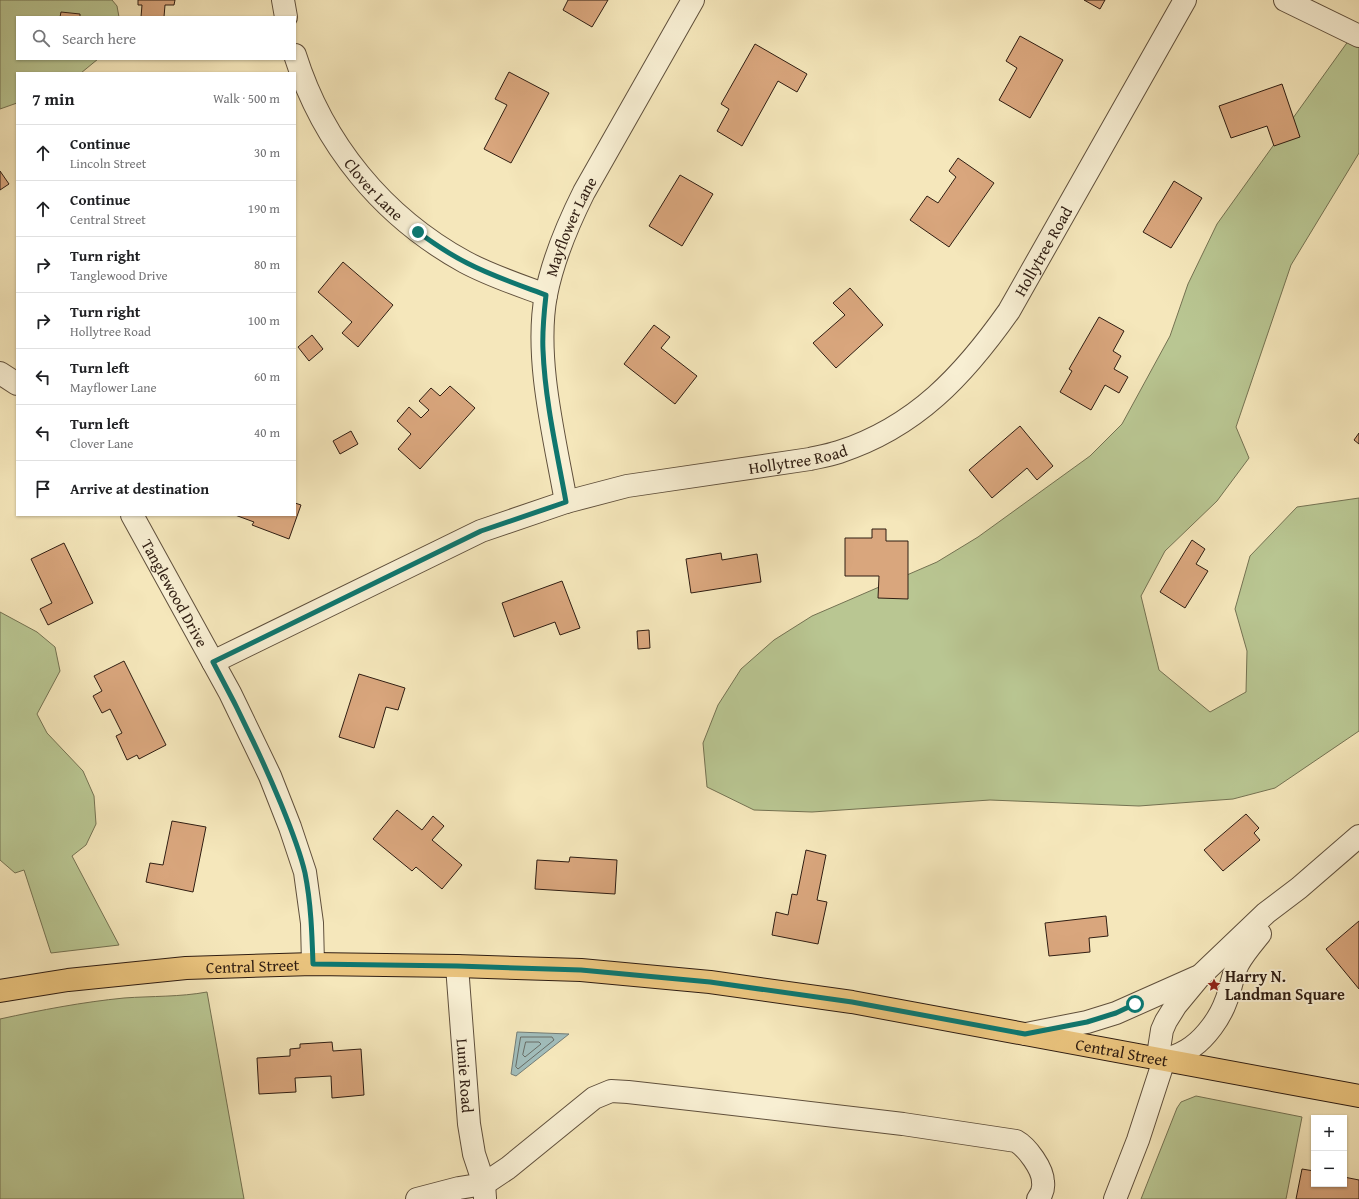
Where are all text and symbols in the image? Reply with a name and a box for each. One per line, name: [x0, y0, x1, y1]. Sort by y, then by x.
search box: [16, 16, 296, 60]
icon: search: [30, 27, 52, 49]
text: Search here: [62, 28, 136, 49]
text: 7 min: [32, 86, 74, 111]
text: Walk · 500 m: [213, 89, 280, 108]
text: Continue: [70, 133, 131, 154]
icon: ahead: [32, 142, 54, 164]
text: 30 m: [254, 143, 280, 162]
street label: Clover Lane: [338, 153, 409, 226]
text: Lincoln Street: [70, 154, 146, 173]
street label: Mayflower Lane: [539, 172, 602, 279]
text: Continue: [70, 189, 131, 210]
icon: ahead: [32, 198, 54, 220]
text: 190 m: [248, 199, 280, 218]
street label: Hollytree Road: [1008, 201, 1078, 300]
text: Central Street: [70, 210, 146, 229]
route end: [409, 223, 427, 241]
text: Turn right: [70, 245, 141, 266]
icon: right: [32, 254, 54, 276]
text: 80 m: [254, 255, 280, 274]
text: Tanglewood Drive: [70, 266, 168, 285]
text: Turn right: [70, 301, 141, 322]
icon: right: [32, 310, 54, 332]
text: 100 m: [248, 311, 280, 330]
text: Hollytree Road: [70, 322, 151, 341]
text: Turn left: [70, 357, 129, 378]
icon: left: [32, 366, 54, 388]
text: 60 m: [254, 367, 280, 386]
text: Mayflower Lane: [70, 378, 157, 397]
text: Turn left: [70, 413, 129, 434]
icon: left: [32, 422, 54, 444]
text: 40 m: [254, 423, 280, 442]
text: Clover Lane: [70, 434, 133, 453]
street label: Hollytree Road: [747, 438, 851, 480]
icon: arrive: [32, 478, 54, 500]
text: Arrive at destination: [70, 478, 209, 499]
street label: Tanglewood Drive: [135, 534, 214, 651]
street label: Central Street: [205, 952, 300, 979]
place label: Harry N. Landman Square: [1225, 964, 1345, 1006]
place icon: Harry N. Landman Square: [1206, 977, 1222, 993]
route start: [1126, 995, 1144, 1013]
street label: Central Street: [1074, 1032, 1170, 1072]
street label: Lunie Road: [451, 1038, 480, 1114]
map controls: [1311, 1115, 1347, 1187]
button: +: [1311, 1115, 1347, 1151]
button: −: [1311, 1151, 1347, 1187]

